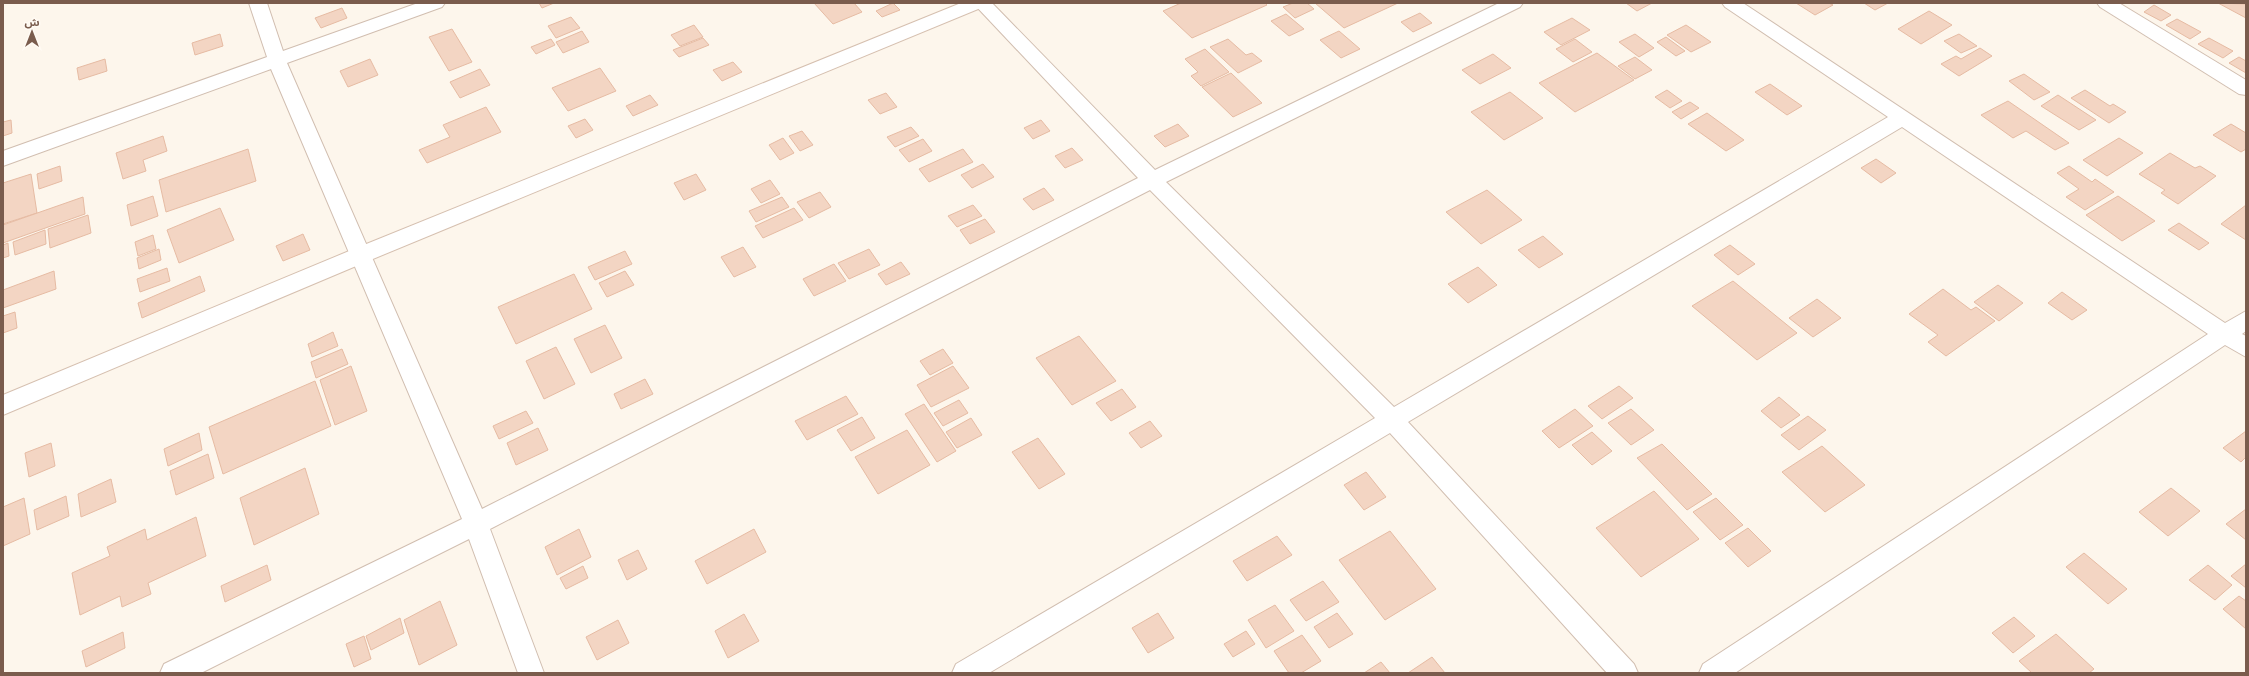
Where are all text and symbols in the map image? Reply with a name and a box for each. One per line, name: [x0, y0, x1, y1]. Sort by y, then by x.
north arrow: [12, 12, 52, 52]
text: ش: [24, 15, 40, 29]

